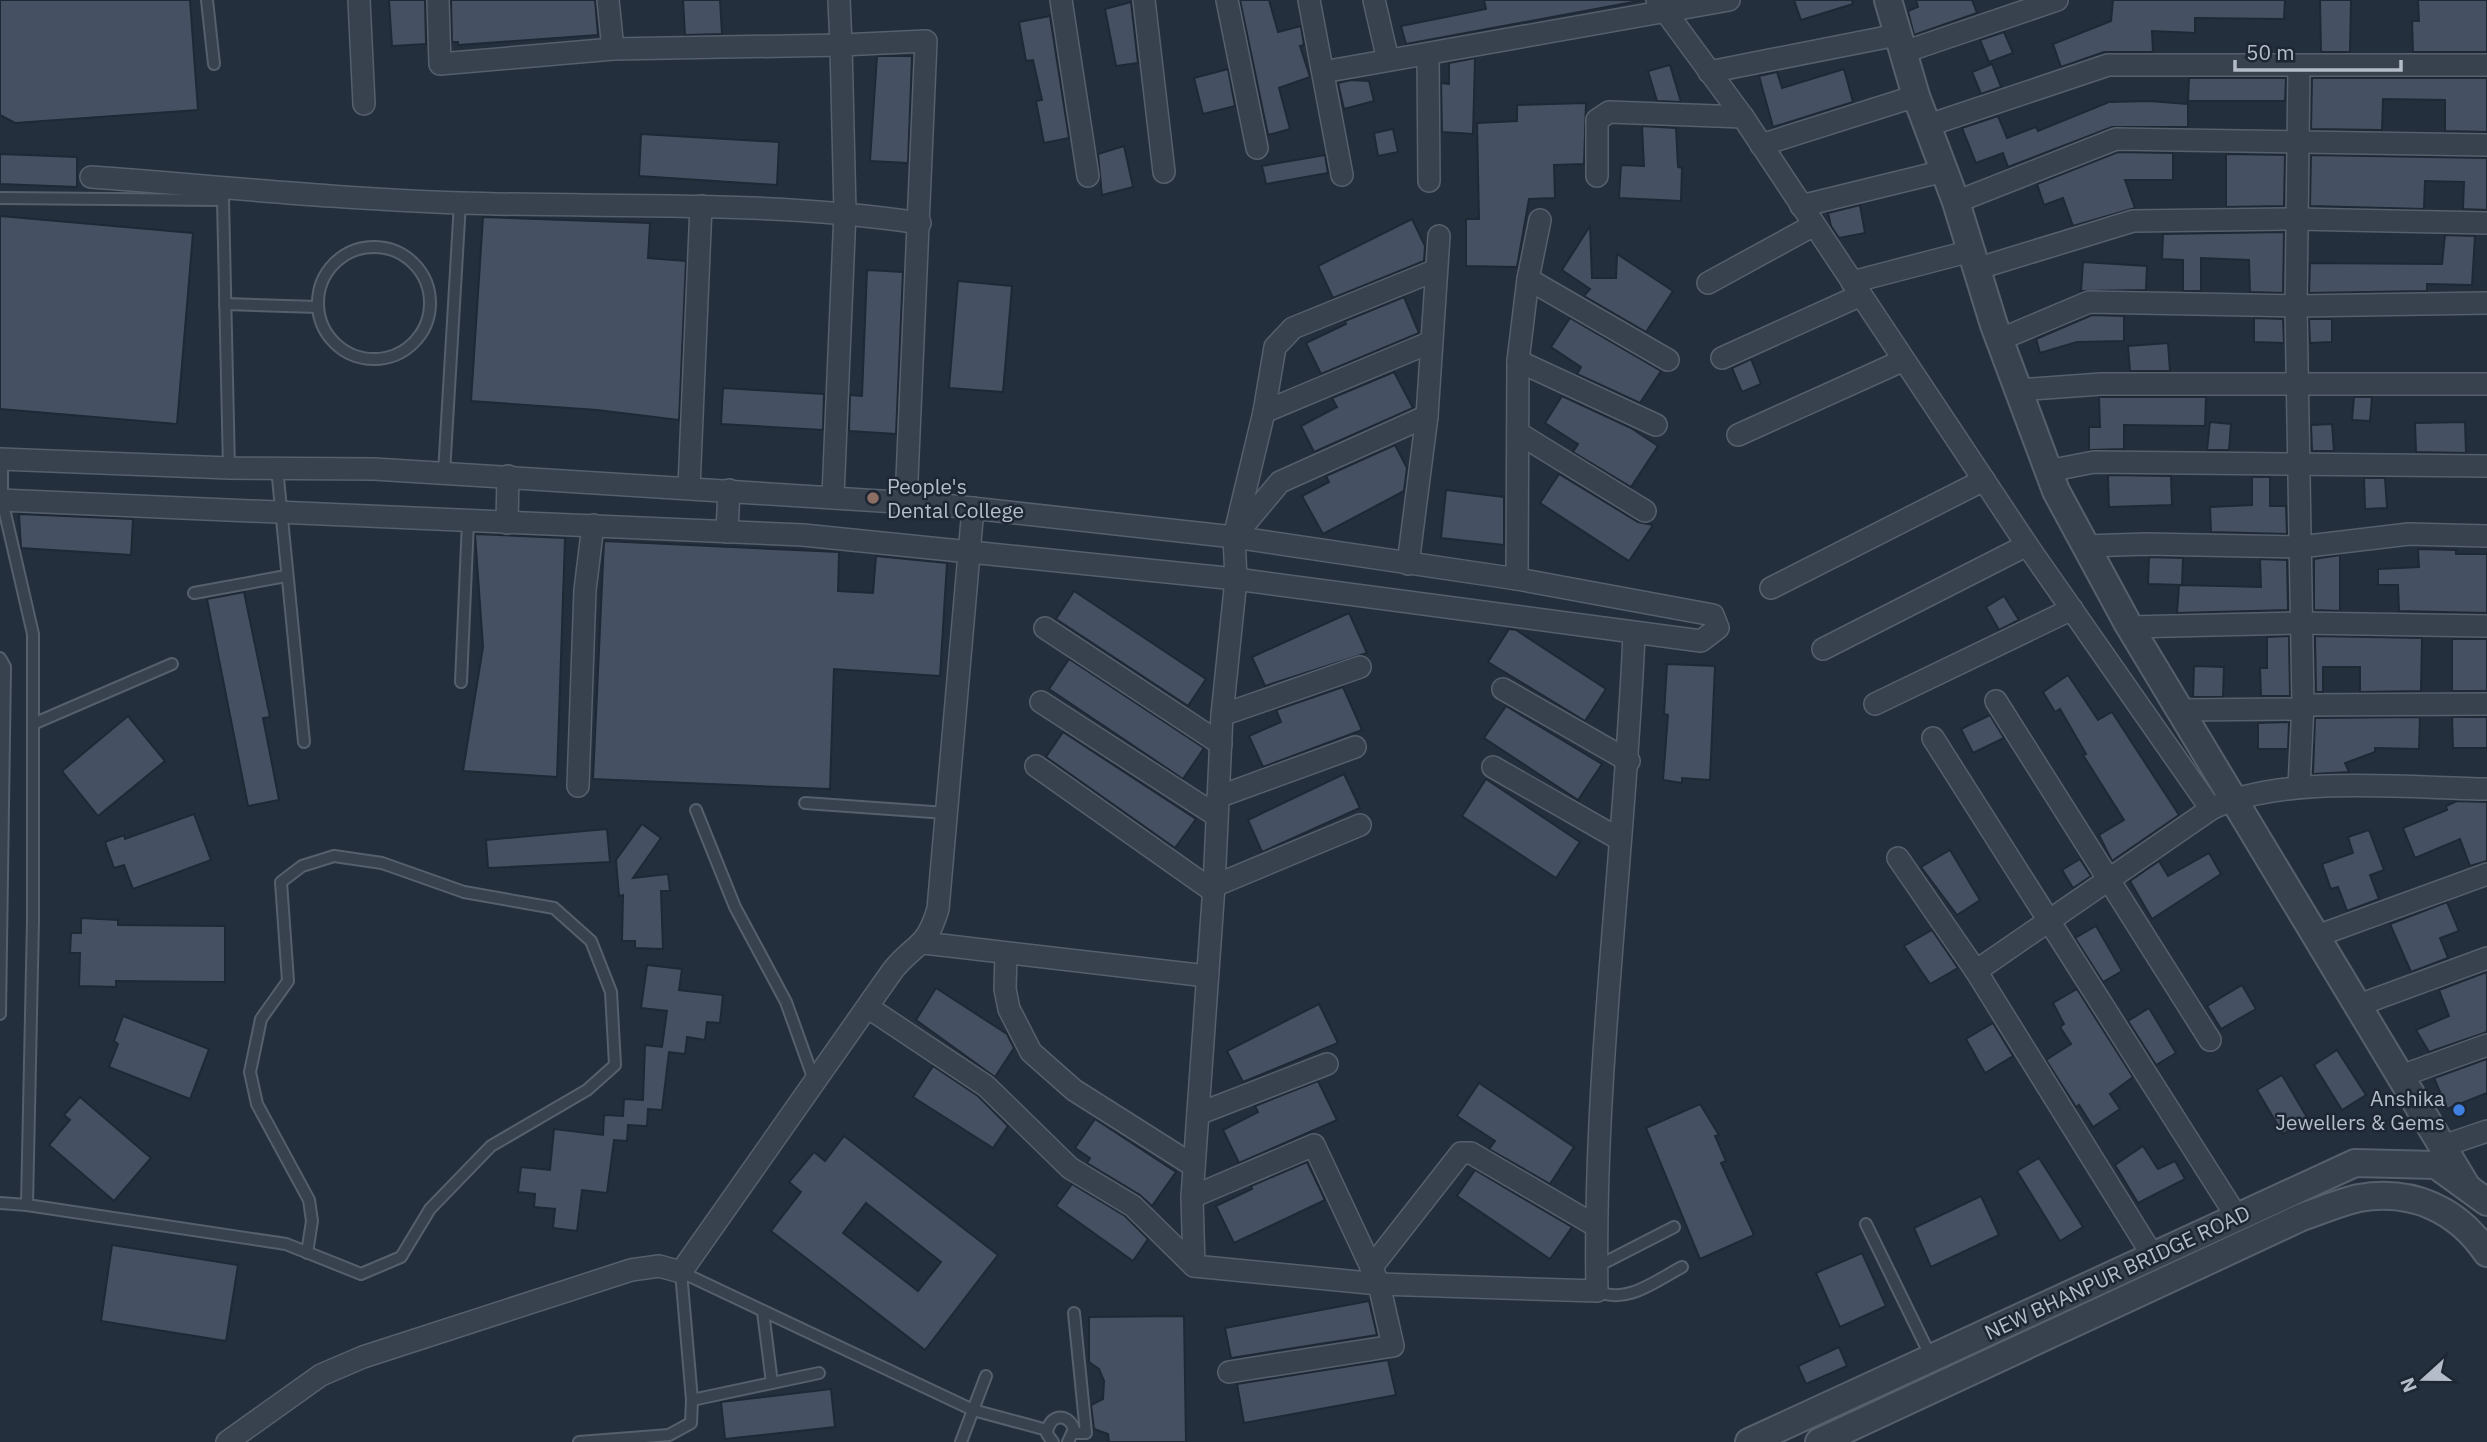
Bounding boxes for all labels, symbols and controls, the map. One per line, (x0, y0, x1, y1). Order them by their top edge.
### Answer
scale bar (2235, 28, 2401, 72)
text: 50 m (2246, 38, 2295, 66)
place label: People's Dental College (887, 472, 1024, 524)
marker: People's Dental College (865, 490, 881, 506)
place label: Anshika Jewellers & Gems (2275, 1084, 2445, 1136)
marker: Anshika Jewellers & Gems (2451, 1102, 2467, 1118)
street label: NEW BHANPUR BRIDGE ROAD (1980, 1198, 2254, 1346)
north arrow (2389, 1344, 2459, 1414)
text: N (2394, 1374, 2422, 1396)

